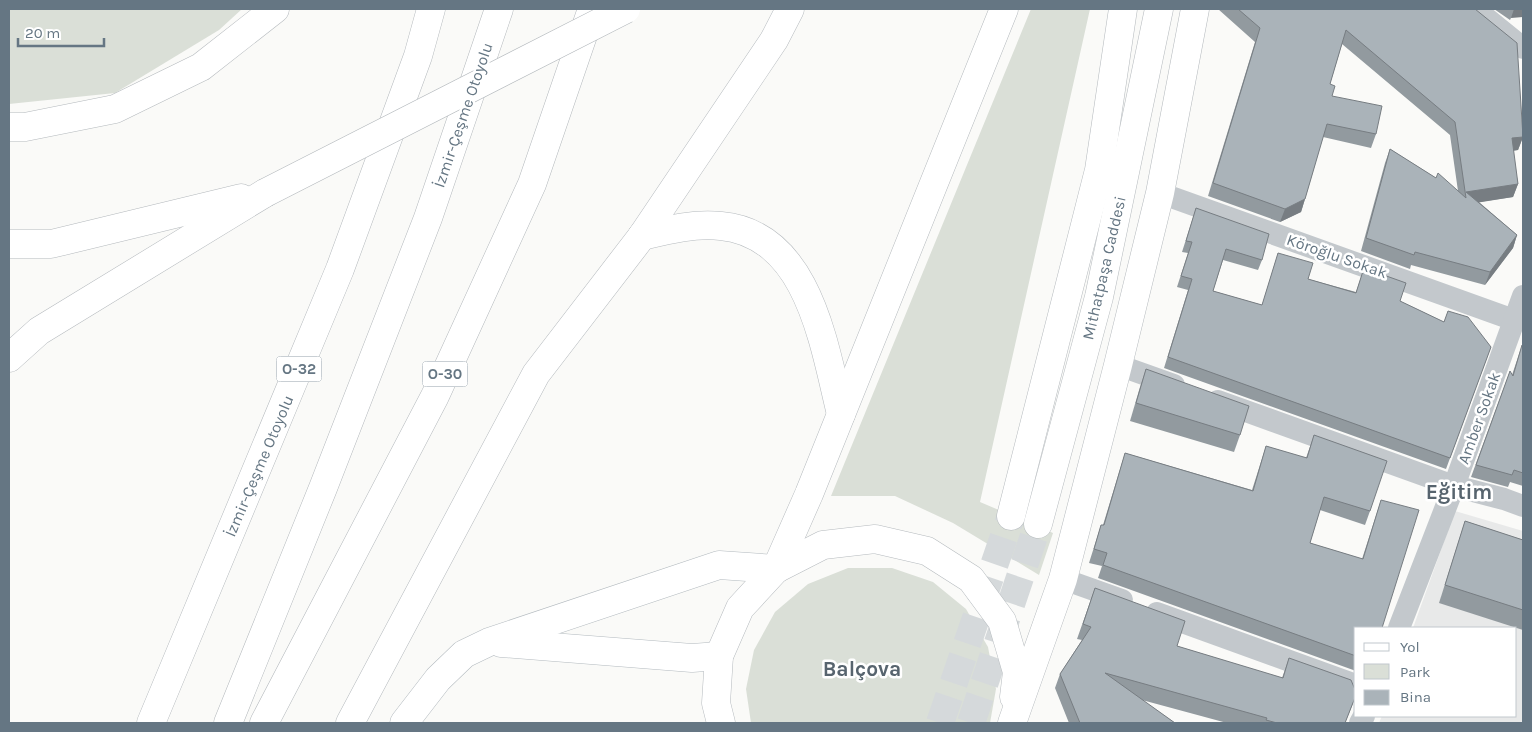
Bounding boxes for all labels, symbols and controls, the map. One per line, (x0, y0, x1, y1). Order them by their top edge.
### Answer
scale bar (18, 15, 104, 47)
text: 20 m (25, 24, 60, 42)
street label: İzmir-Çeşme Otoyolu (429, 40, 497, 190)
street label: Mithatpaşa Caddesi (1078, 194, 1130, 342)
street label: Köroğlu Sokak (1284, 230, 1390, 282)
road number: O-32 (276, 356, 322, 382)
road number: O-30 (422, 362, 468, 386)
street label: Amber Sokak (1454, 369, 1504, 467)
street label: İzmir-Çeşme Otoyolu (221, 392, 297, 540)
district label: Eğitim (1426, 480, 1492, 504)
legend (1354, 627, 1517, 717)
text: Yol (1400, 638, 1420, 656)
district label: Balçova (823, 657, 901, 681)
text: Park (1400, 663, 1430, 681)
text: Bina (1400, 688, 1431, 706)

